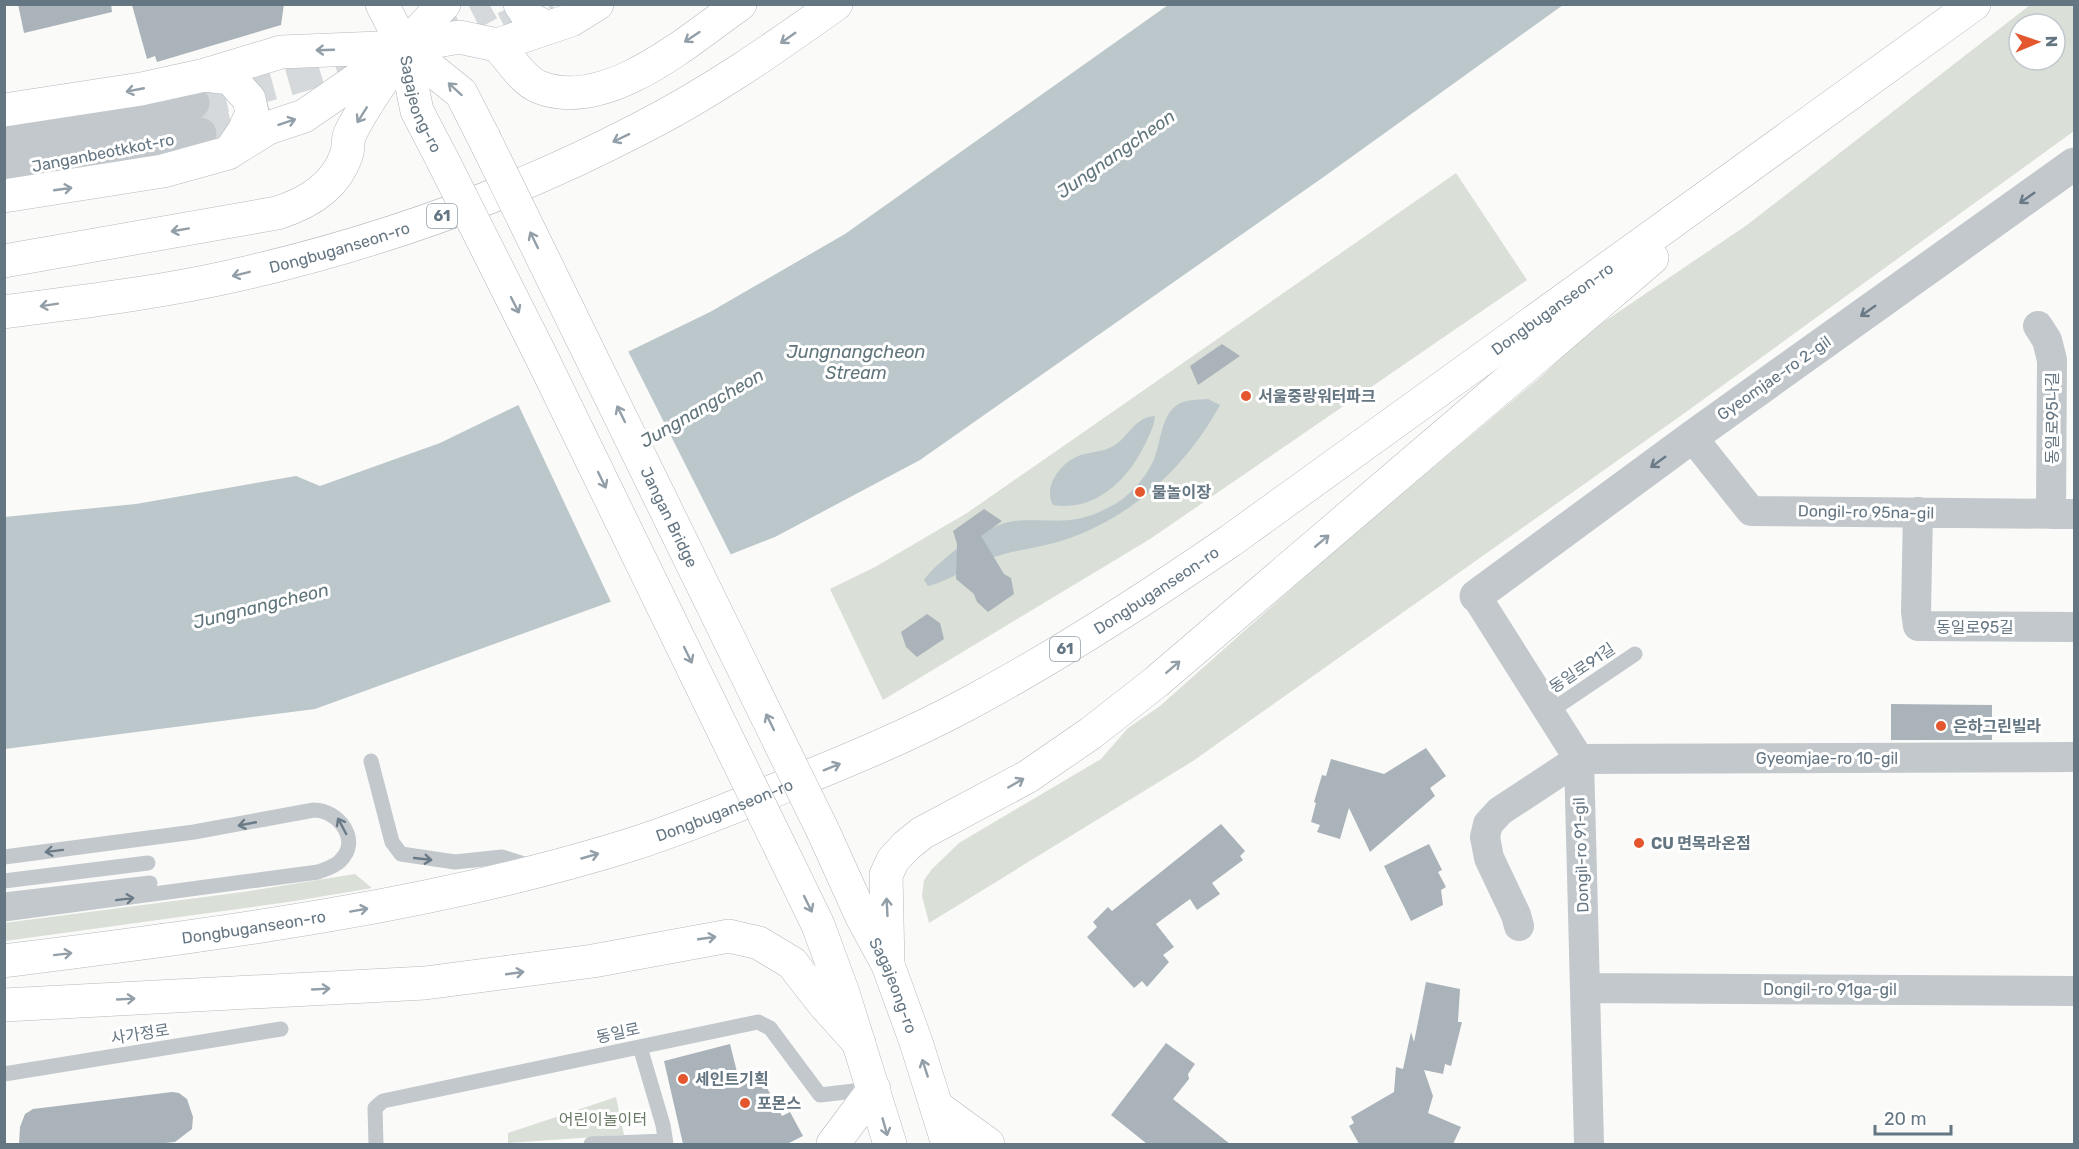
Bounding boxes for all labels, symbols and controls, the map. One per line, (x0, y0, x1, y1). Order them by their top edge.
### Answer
north arrow (2007, 12, 2067, 72)
one-way arrow (684, 31, 700, 43)
one-way arrow (781, 32, 797, 44)
text: N (2042, 35, 2061, 48)
one-way arrow (315, 45, 335, 56)
street label: Sagajeong-ro (396, 54, 446, 156)
one-way arrow (447, 82, 462, 96)
one-way arrow (126, 85, 145, 96)
water label: Jungnangcheon (1053, 105, 1179, 203)
one-way arrow (356, 106, 368, 123)
one-way arrow (277, 115, 296, 126)
street label: Janganbeotkkot-ro (30, 130, 176, 176)
one-way arrow (613, 133, 631, 144)
one-way arrow (52, 183, 72, 194)
one-way arrow (2019, 192, 2035, 204)
road number: 61 (427, 204, 457, 228)
street label: Dongbuganseon-ro (267, 218, 412, 277)
one-way arrow (171, 225, 190, 236)
one-way arrow (528, 231, 539, 249)
street label: Dongbuganseon-ro (1488, 258, 1617, 359)
one-way arrow (232, 268, 251, 280)
one-way arrow (510, 296, 521, 314)
one-way arrow (39, 300, 59, 311)
one-way arrow (1861, 305, 1877, 317)
street label: Gyeomjae-ro 2-gil (1713, 332, 1835, 424)
water label: Jungnangcheon Stream (787, 341, 926, 384)
water label: Jungnangcheon (636, 364, 768, 452)
street label: 동일로95나길 (2043, 372, 2062, 464)
place label: 서울중랑워터파크 (1258, 387, 1376, 406)
marker: 서울중랑워터파크 (1239, 389, 1253, 403)
one-way arrow (614, 406, 626, 424)
one-way arrow (1651, 455, 1667, 468)
street label: Jangan Bridge (637, 464, 702, 570)
one-way arrow (596, 471, 608, 489)
place label: 물놀이장 (1152, 483, 1211, 502)
marker: 물놀이장 (1133, 485, 1147, 499)
street label: Dongil-ro 95na-gil (1798, 501, 1934, 523)
one-way arrow (1314, 535, 1330, 548)
street label: Dongbuganseon-ro (1090, 542, 1222, 638)
water label: Jungnangcheon (191, 579, 331, 633)
street label: 동일로95길 (1936, 618, 2014, 637)
road number: 61 (1050, 637, 1080, 661)
street label: 동일로91길 (1546, 639, 1618, 697)
one-way arrow (682, 646, 694, 664)
one-way arrow (1165, 660, 1180, 674)
one-way arrow (764, 713, 776, 731)
place label: 은하그린빌라 (1953, 717, 2042, 736)
marker: 은하그린빌라 (1934, 719, 1948, 733)
street label: Gyeomjae-ro 10-gil (1756, 749, 1898, 768)
one-way arrow (822, 761, 841, 772)
street label: Dongbuganseon-ro (653, 775, 795, 845)
one-way arrow (1008, 776, 1025, 788)
street label: Dongil-ro 91-gil (1569, 797, 1593, 913)
one-way arrow (335, 817, 347, 835)
one-way arrow (238, 819, 257, 830)
place label: CU 면목라온점 (1651, 834, 1751, 853)
marker: CU 면목라온점 (1632, 836, 1646, 850)
one-way arrow (44, 845, 64, 856)
one-way arrow (580, 850, 599, 861)
one-way arrow (412, 854, 432, 865)
one-way arrow (115, 893, 134, 904)
one-way arrow (802, 894, 814, 912)
one-way arrow (882, 897, 893, 917)
one-way arrow (349, 904, 369, 915)
street label: Dongbuganseon-ro (180, 906, 327, 947)
one-way arrow (696, 933, 716, 944)
street label: Sagajeong-ro (865, 934, 921, 1036)
one-way arrow (52, 948, 72, 959)
one-way arrow (504, 967, 524, 978)
street label: Dongil-ro 91ga-gil (1763, 980, 1897, 999)
one-way arrow (310, 983, 330, 994)
one-way arrow (115, 994, 135, 1005)
street label: 동일로 (594, 1019, 642, 1047)
street label: 사가정로 (109, 1020, 171, 1048)
one-way arrow (918, 1059, 929, 1078)
place label: 세인트기획 (695, 1070, 769, 1089)
marker: 세인트기획 (676, 1072, 690, 1086)
place label: 포몬스 (757, 1094, 801, 1113)
marker: 포몬스 (738, 1096, 752, 1110)
scale bar (1875, 1098, 1952, 1136)
text: 20 m (1884, 1108, 1926, 1130)
park label: 어린이놀이터 (559, 1110, 647, 1129)
one-way arrow (880, 1117, 891, 1136)

